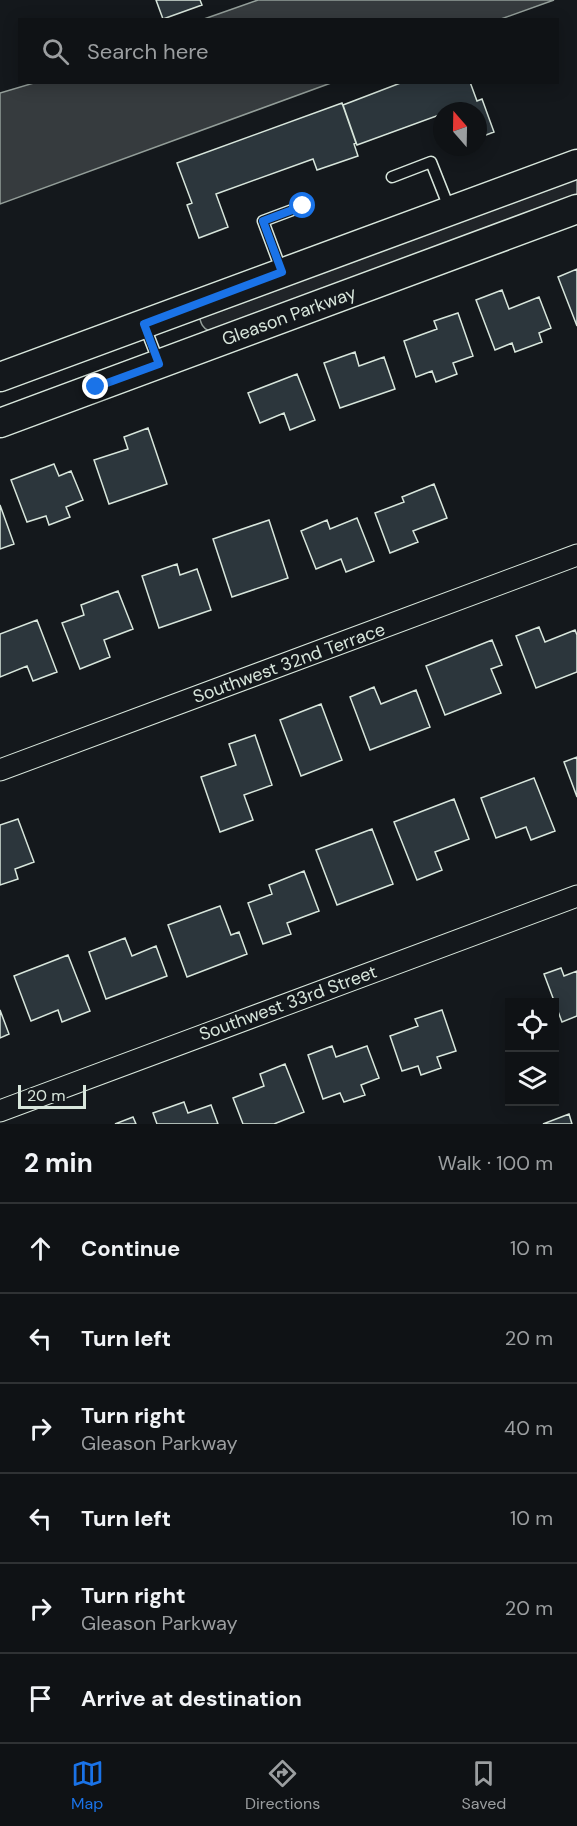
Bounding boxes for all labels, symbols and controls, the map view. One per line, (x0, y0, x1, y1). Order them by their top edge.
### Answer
search box (18, 18, 559, 84)
icon: search (39, 35, 72, 68)
text: Search here (87, 37, 208, 66)
north arrow (433, 102, 487, 156)
route start (289, 192, 315, 218)
street label: Gleason Parkway (219, 281, 359, 351)
route end (82, 373, 108, 399)
street label: Southwest 32nd Terrace (190, 617, 388, 709)
street label: Southwest 33rd Street (196, 960, 380, 1046)
map controls (505, 998, 559, 1106)
button: locate (505, 998, 559, 1052)
button: layers (505, 1052, 559, 1106)
scale bar (18, 1082, 86, 1110)
text: 20 m (27, 1085, 66, 1106)
text: 2 min (24, 1146, 93, 1180)
text: Walk · 100 m (438, 1150, 553, 1176)
icon: ahead (24, 1232, 57, 1265)
text: Continue (81, 1234, 180, 1263)
text: 10 m (510, 1235, 553, 1261)
icon: left (24, 1322, 57, 1355)
text: Turn left (81, 1324, 171, 1353)
text: 20 m (505, 1325, 553, 1351)
text: Turn right (81, 1401, 186, 1430)
icon: right (24, 1412, 57, 1445)
text: 40 m (504, 1415, 553, 1441)
text: Gleason Parkway (81, 1430, 238, 1456)
icon: left (24, 1502, 57, 1535)
text: Turn left (81, 1504, 171, 1533)
text: 10 m (510, 1505, 553, 1531)
text: Turn right (81, 1581, 186, 1610)
icon: right (24, 1592, 57, 1625)
text: 20 m (505, 1595, 553, 1621)
text: Gleason Parkway (81, 1610, 238, 1636)
icon: arrive (24, 1682, 57, 1715)
text: Arrive at destination (81, 1684, 302, 1713)
tab: Map (71, 1757, 104, 1814)
tab: Directions (245, 1757, 320, 1814)
tab: Saved (462, 1757, 506, 1814)

